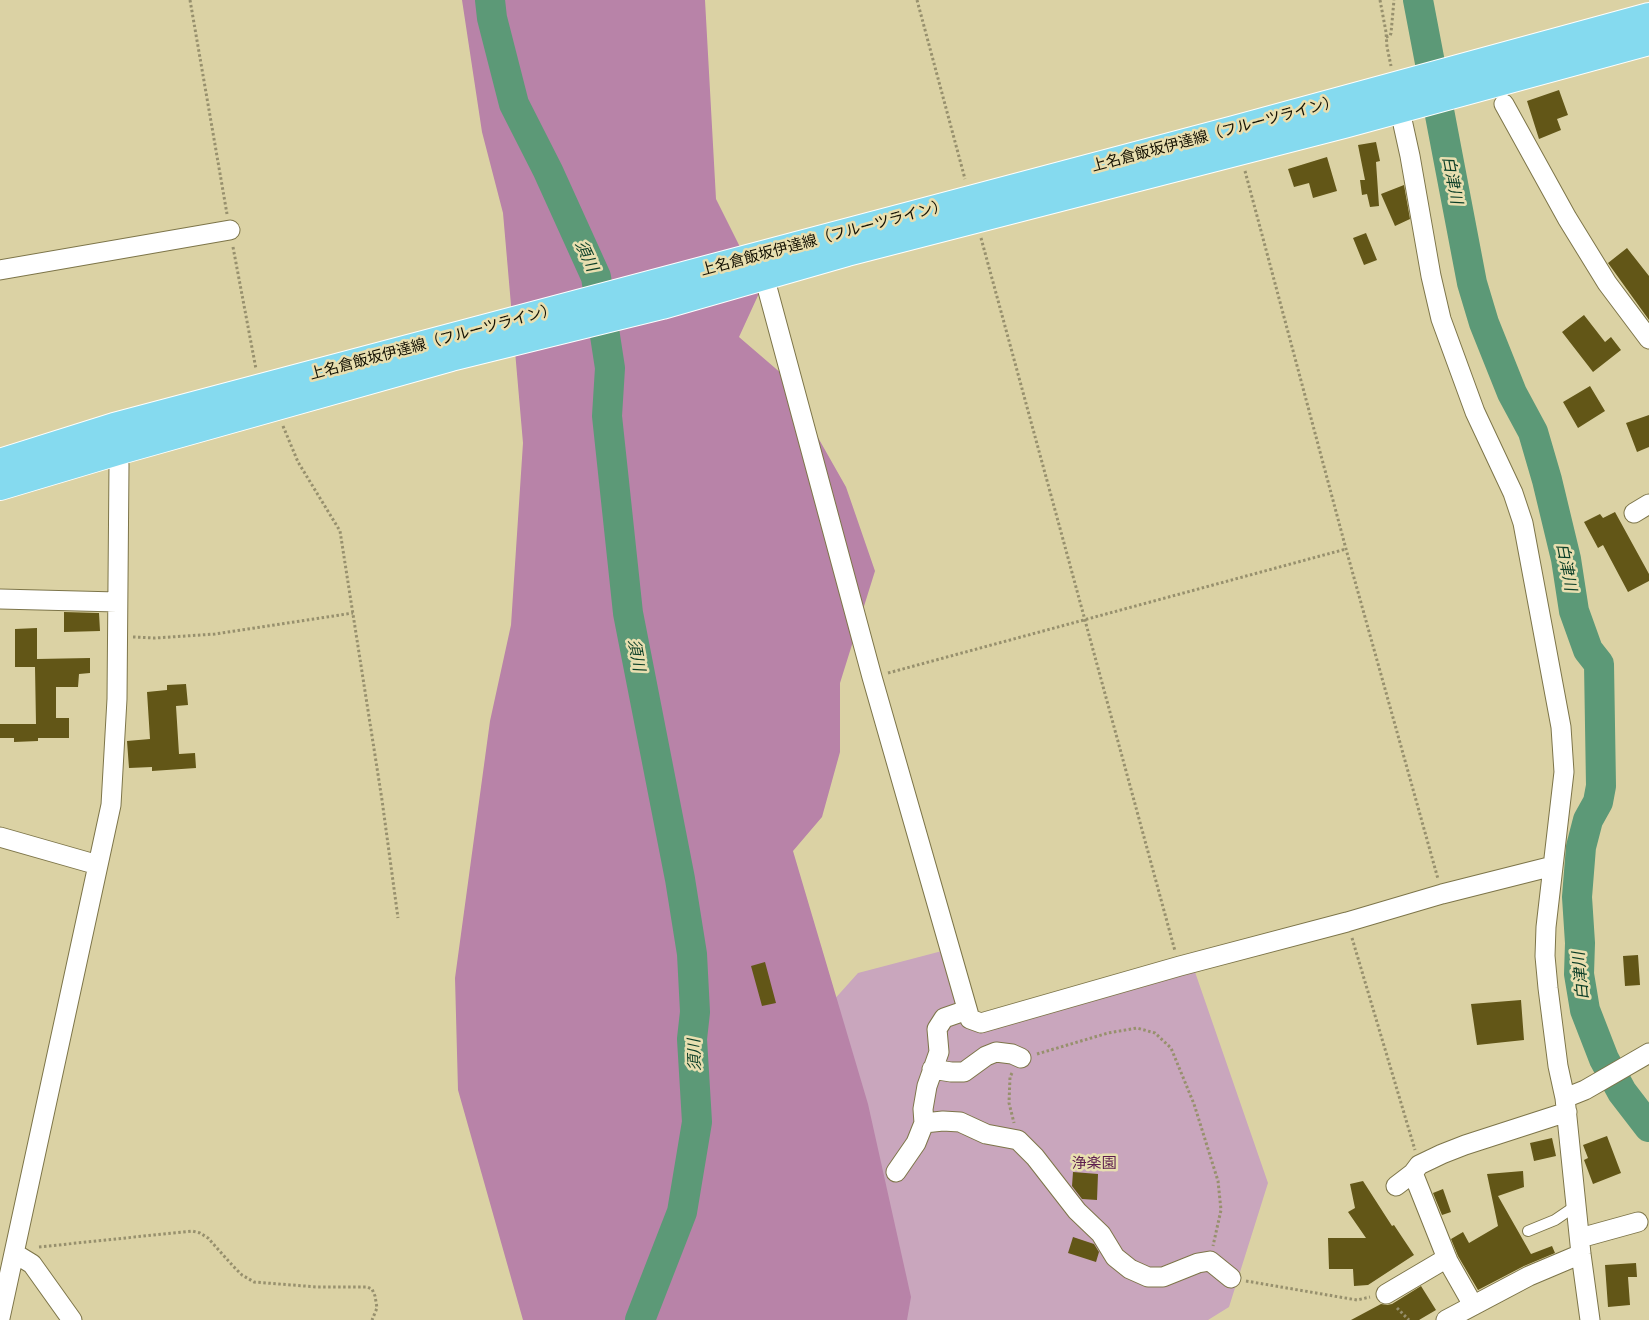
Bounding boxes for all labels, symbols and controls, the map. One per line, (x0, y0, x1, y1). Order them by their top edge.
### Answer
street label: 上名倉飯坂伊達線（フルーツライン） (1090, 92, 1340, 176)
water label: 白津川 (1438, 155, 1466, 205)
street label: 上名倉飯坂伊達線（フルーツライン） (699, 196, 949, 280)
water label: 須川 (571, 237, 601, 275)
street label: 上名倉飯坂伊達線（フルーツライン） (308, 300, 558, 384)
water label: 白津川 (1552, 542, 1580, 592)
water label: 須川 (624, 637, 648, 673)
water label: 白津川 (1569, 951, 1593, 1001)
water label: 須川 (685, 1039, 705, 1071)
park label: 浄楽園 (1072, 1154, 1116, 1172)

